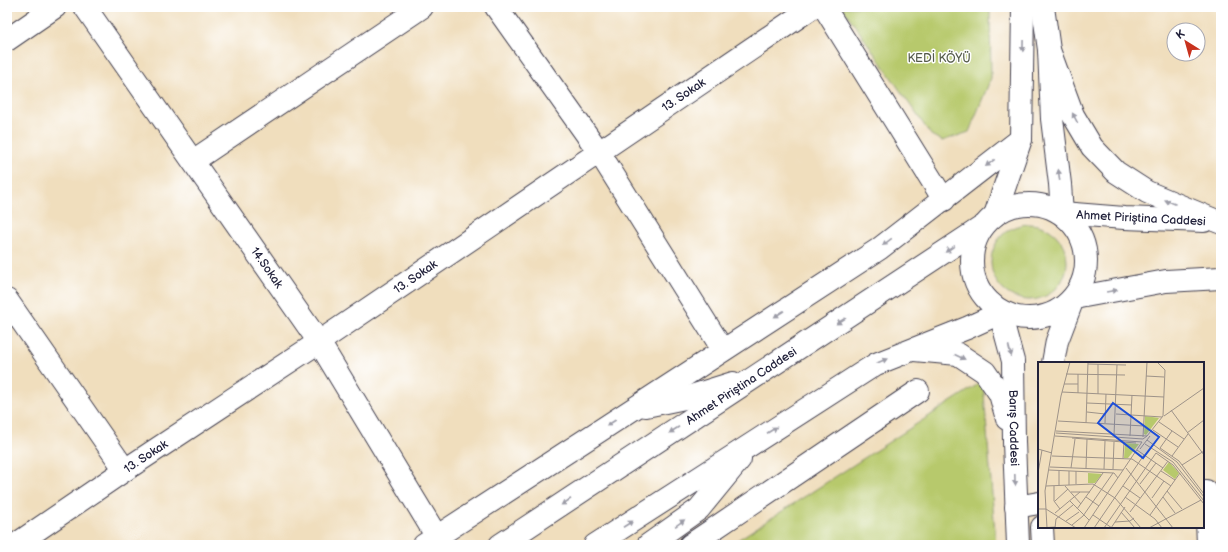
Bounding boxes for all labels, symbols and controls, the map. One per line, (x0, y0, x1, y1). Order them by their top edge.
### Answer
north arrow (1166, 22, 1206, 62)
text: K (1173, 27, 1188, 42)
one-way arrow (1020, 40, 1026, 53)
park label: KEDİ KÖYÜ (907, 50, 971, 66)
street label: 13. Sokak (659, 75, 709, 115)
one-way arrow (1072, 112, 1078, 124)
one-way arrow (985, 158, 995, 167)
one-way arrow (1056, 169, 1062, 181)
one-way arrow (1164, 198, 1176, 204)
street label: Ahmet Piriştina Caddesi (1076, 208, 1206, 229)
one-way arrow (882, 238, 893, 247)
street label: 14.Sokak (247, 245, 286, 292)
one-way arrow (945, 245, 955, 253)
street label: 13. Sokak (391, 257, 441, 297)
one-way arrow (1106, 288, 1118, 294)
one-way arrow (774, 310, 784, 318)
one-way arrow (836, 317, 847, 325)
street label: Ahmet Piriştina Caddesi (683, 344, 800, 428)
one-way arrow (1007, 345, 1013, 357)
one-way arrow (955, 354, 966, 360)
one-way arrow (876, 358, 888, 364)
inset map (1038, 362, 1204, 528)
street label: Barış Caddesi (1005, 390, 1022, 467)
one-way arrow (606, 419, 616, 427)
one-way arrow (668, 427, 680, 434)
one-way arrow (766, 427, 778, 434)
street label: 13. Sokak (121, 437, 171, 477)
one-way arrow (1012, 474, 1018, 487)
one-way arrow (560, 498, 571, 506)
one-way arrow (675, 519, 685, 527)
one-way arrow (623, 520, 633, 528)

